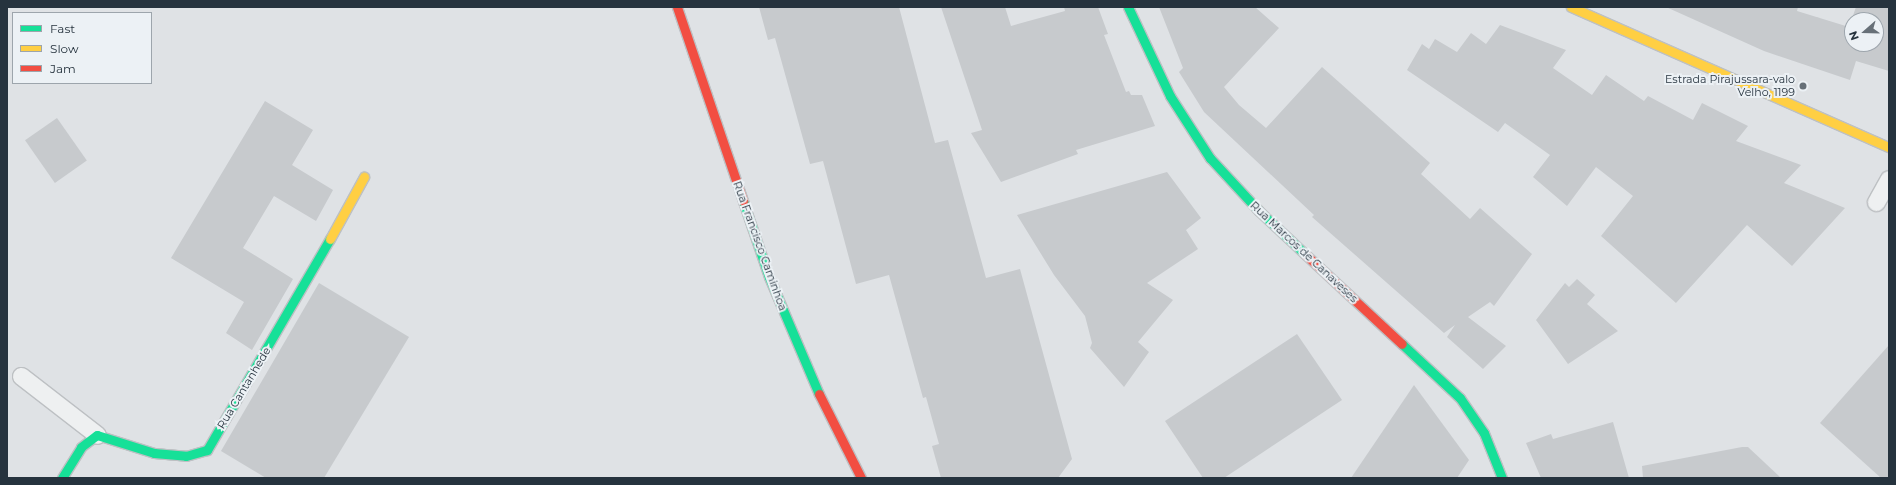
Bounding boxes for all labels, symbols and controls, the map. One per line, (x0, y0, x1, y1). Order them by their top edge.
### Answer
legend (12, 12, 152, 84)
north arrow (1844, 12, 1884, 52)
text: Fast (50, 21, 75, 36)
text: N (1846, 29, 1862, 42)
text: Slow (50, 41, 79, 56)
text: Jam (50, 61, 76, 76)
place label: Estrada Pirajussara-valo Velho, 1199 (1665, 73, 1795, 99)
marker: Estrada Pirajussara-valo Velho, 1199 (1798, 81, 1808, 91)
street label: Rua Francisco Caminhoa (730, 179, 790, 313)
street label: Rua Marcos de Canaveses (1248, 199, 1360, 305)
street label: Rua Cantanhede (214, 345, 274, 431)

